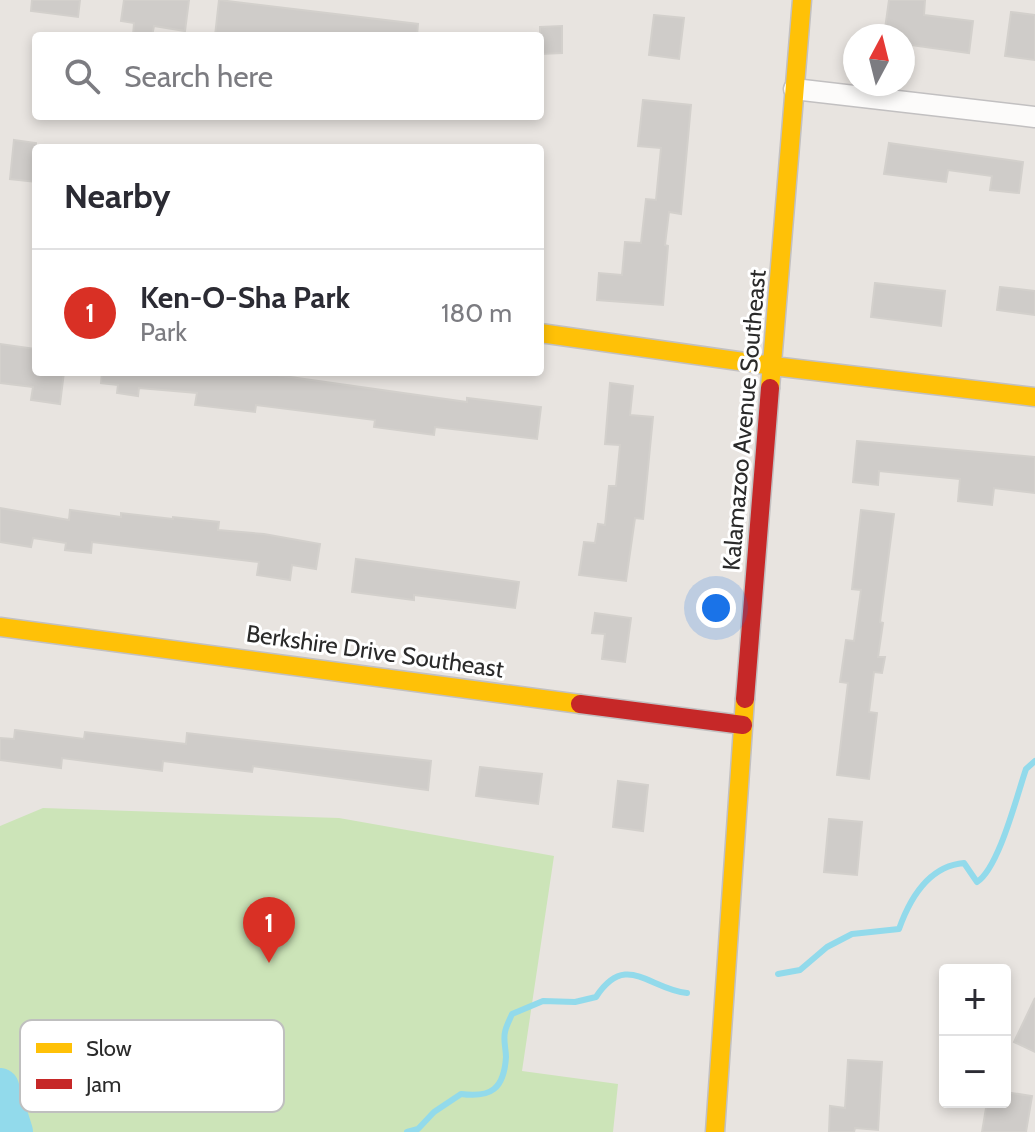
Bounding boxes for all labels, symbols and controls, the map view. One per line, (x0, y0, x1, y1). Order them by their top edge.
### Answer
north arrow (843, 24, 915, 96)
search box (32, 32, 544, 120)
icon: search (60, 54, 104, 98)
text: Search here (124, 58, 273, 95)
text: Nearby (64, 175, 171, 217)
street label: Kalamazoo Avenue Southeast (716, 268, 772, 572)
text: Ken-O-Sha Park (140, 279, 350, 316)
text: 1 (85, 297, 95, 329)
text: 180 m (441, 297, 512, 329)
text: Park (140, 316, 187, 348)
your location (696, 588, 736, 628)
street label: Berkshire Drive Southeast (244, 619, 506, 683)
pin: 1 (243, 897, 295, 963)
map controls (939, 964, 1011, 1108)
button: + (939, 964, 1011, 1036)
legend (20, 1020, 284, 1112)
text: Slow (86, 1035, 132, 1062)
button: − (939, 1036, 1011, 1108)
text: Jam (85, 1071, 121, 1098)

